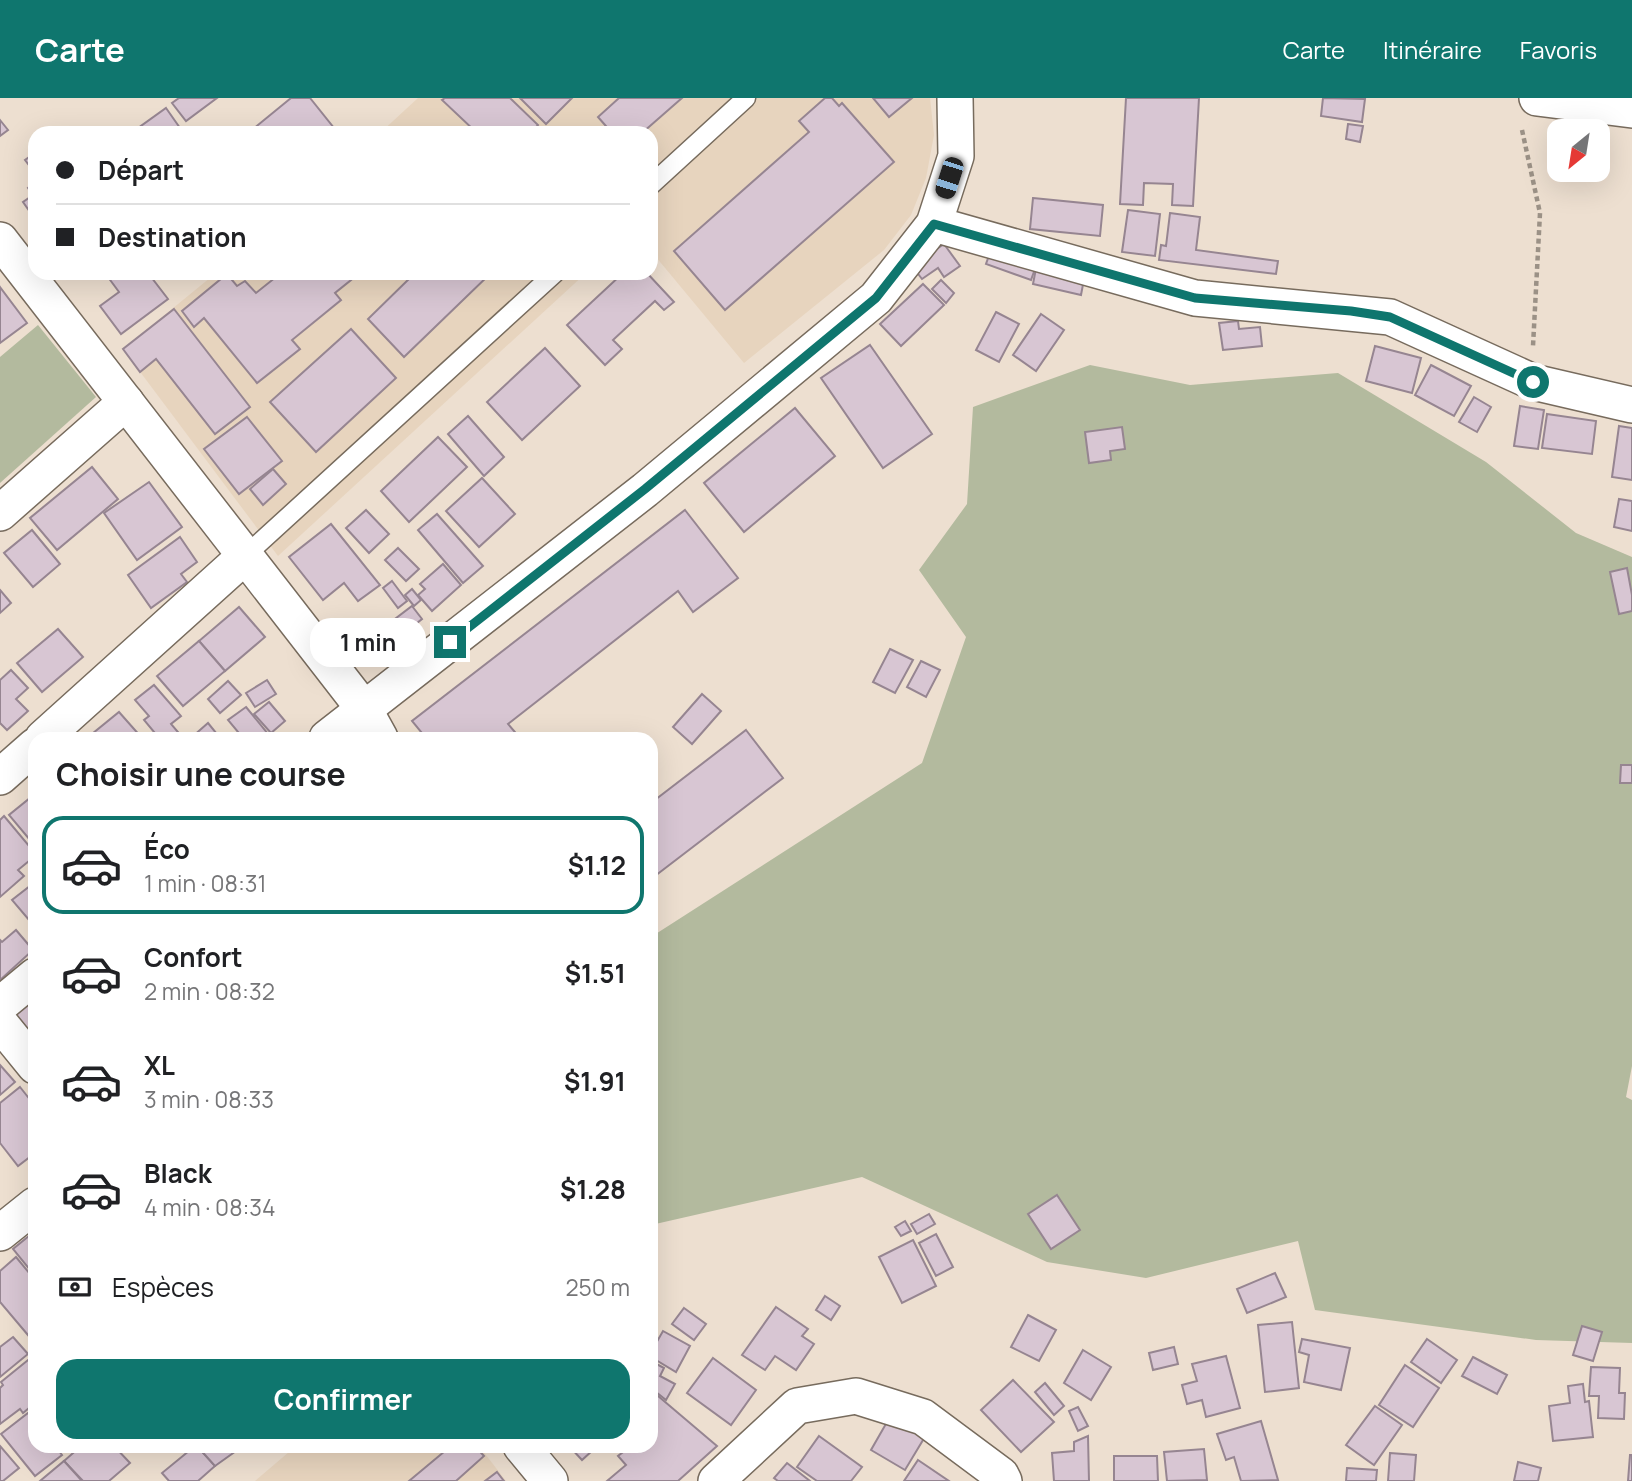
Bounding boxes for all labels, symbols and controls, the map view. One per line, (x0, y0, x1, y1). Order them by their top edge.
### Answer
text: Carte (35, 27, 125, 72)
text: Carte (1283, 33, 1345, 66)
text: Itinéraire (1383, 33, 1482, 66)
text: Favoris (1520, 33, 1597, 66)
north arrow (1547, 119, 1610, 182)
map controls (1547, 119, 1610, 182)
text: Départ (98, 152, 184, 188)
car (933, 155, 966, 201)
text: Destination (98, 219, 247, 255)
route start (1517, 366, 1549, 398)
callout: 1 min (310, 618, 426, 666)
text: 1 min (340, 626, 396, 658)
route end (434, 626, 466, 658)
text: Choisir une course (56, 752, 346, 796)
text: Éco (144, 831, 190, 867)
icon: car (60, 834, 123, 897)
text: $1.12 (568, 847, 626, 883)
text: 1 min · 08:31 (144, 867, 266, 899)
text: Confort (144, 939, 243, 975)
icon: car (60, 942, 123, 1005)
text: $1.51 (565, 955, 626, 991)
text: 2 min · 08:32 (144, 975, 275, 1007)
text: XL (144, 1047, 175, 1083)
icon: car (60, 1050, 123, 1113)
text: $1.91 (564, 1063, 626, 1099)
text: 3 min · 08:33 (144, 1083, 274, 1115)
text: Black (144, 1155, 212, 1191)
icon: car (60, 1158, 123, 1221)
text: $1.28 (560, 1171, 626, 1207)
text: 4 min · 08:34 (144, 1191, 276, 1223)
icon: cash (56, 1268, 94, 1306)
text: Espèces (112, 1269, 214, 1305)
text: 250 m (565, 1271, 630, 1303)
button: Confirmer (56, 1359, 630, 1439)

